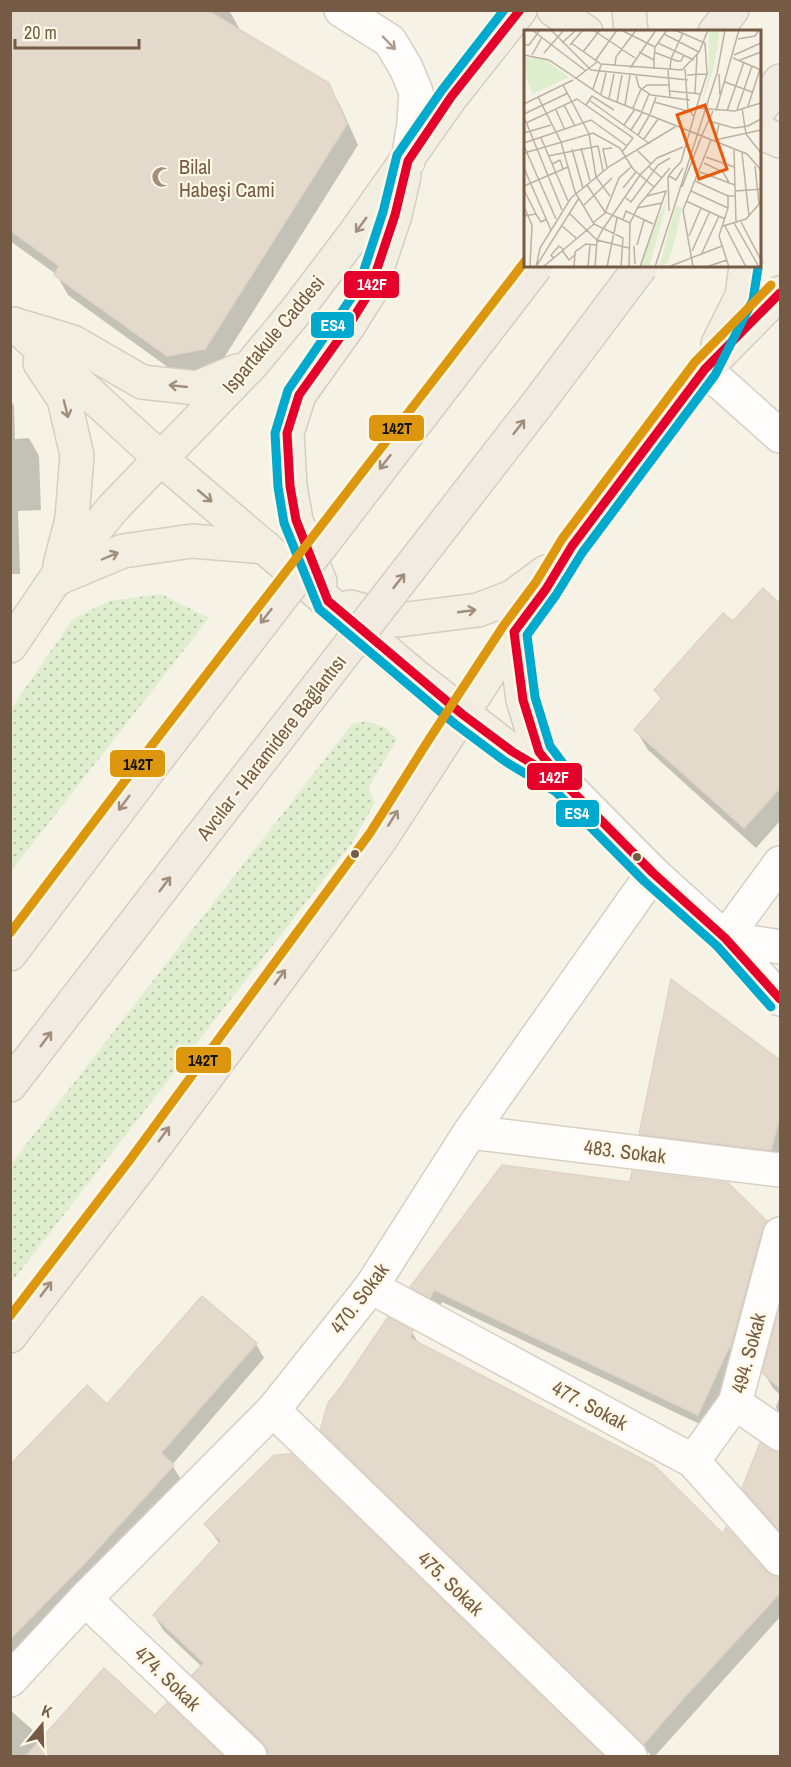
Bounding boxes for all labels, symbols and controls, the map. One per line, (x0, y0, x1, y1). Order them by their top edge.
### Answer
scale bar (15, 12, 140, 50)
text: 20 m (24, 20, 57, 45)
inset map (524, 30, 761, 267)
one-way arrow (381, 35, 396, 50)
place label: Bilal Habeşi Cami (179, 153, 275, 203)
mosque icon: Bilal Habeşi Cami (150, 165, 174, 189)
one-way arrow (355, 216, 367, 232)
street label: Ispartakule Caddesi (216, 269, 330, 399)
line badge: 142F (343, 270, 400, 299)
text: 142F (357, 273, 387, 295)
line badge: ES4 (310, 311, 355, 339)
text: ES4 (321, 314, 346, 336)
one-way arrow (168, 380, 188, 391)
one-way arrow (61, 400, 73, 419)
line badge: 142T (368, 414, 425, 442)
text: 142T (382, 417, 412, 439)
one-way arrow (513, 419, 526, 435)
one-way arrow (378, 453, 391, 469)
one-way arrow (197, 490, 213, 503)
one-way arrow (101, 550, 119, 561)
one-way arrow (393, 573, 406, 589)
one-way arrow (457, 606, 476, 617)
one-way arrow (260, 608, 272, 624)
street label: Avcılar - Haramidere Bağlantısı (189, 649, 352, 846)
line badge: 142T (109, 749, 166, 778)
text: 142T (123, 753, 153, 775)
line badge: 142F (526, 762, 583, 791)
text: 142F (539, 766, 569, 788)
one-way arrow (118, 794, 130, 810)
line badge: ES4 (555, 799, 600, 828)
text: ES4 (565, 802, 590, 824)
one-way arrow (387, 810, 400, 827)
unlabelled marker (349, 848, 361, 860)
unlabelled marker (631, 851, 643, 863)
one-way arrow (158, 877, 171, 893)
one-way arrow (273, 969, 286, 985)
one-way arrow (39, 1031, 52, 1047)
line badge: 142T (175, 1046, 232, 1074)
text: 142T (188, 1049, 218, 1071)
one-way arrow (158, 1126, 170, 1142)
street label: 483. Sokak (583, 1133, 668, 1169)
street label: 470. Sokak (324, 1256, 395, 1339)
one-way arrow (39, 1281, 52, 1297)
street label: 494. Sokak (724, 1309, 772, 1396)
street label: 477. Sokak (547, 1374, 633, 1437)
street label: 475. Sokak (412, 1545, 490, 1622)
street label: 474. Sokak (129, 1640, 207, 1717)
north arrow (12, 1695, 72, 1755)
text: K (39, 1699, 55, 1723)

